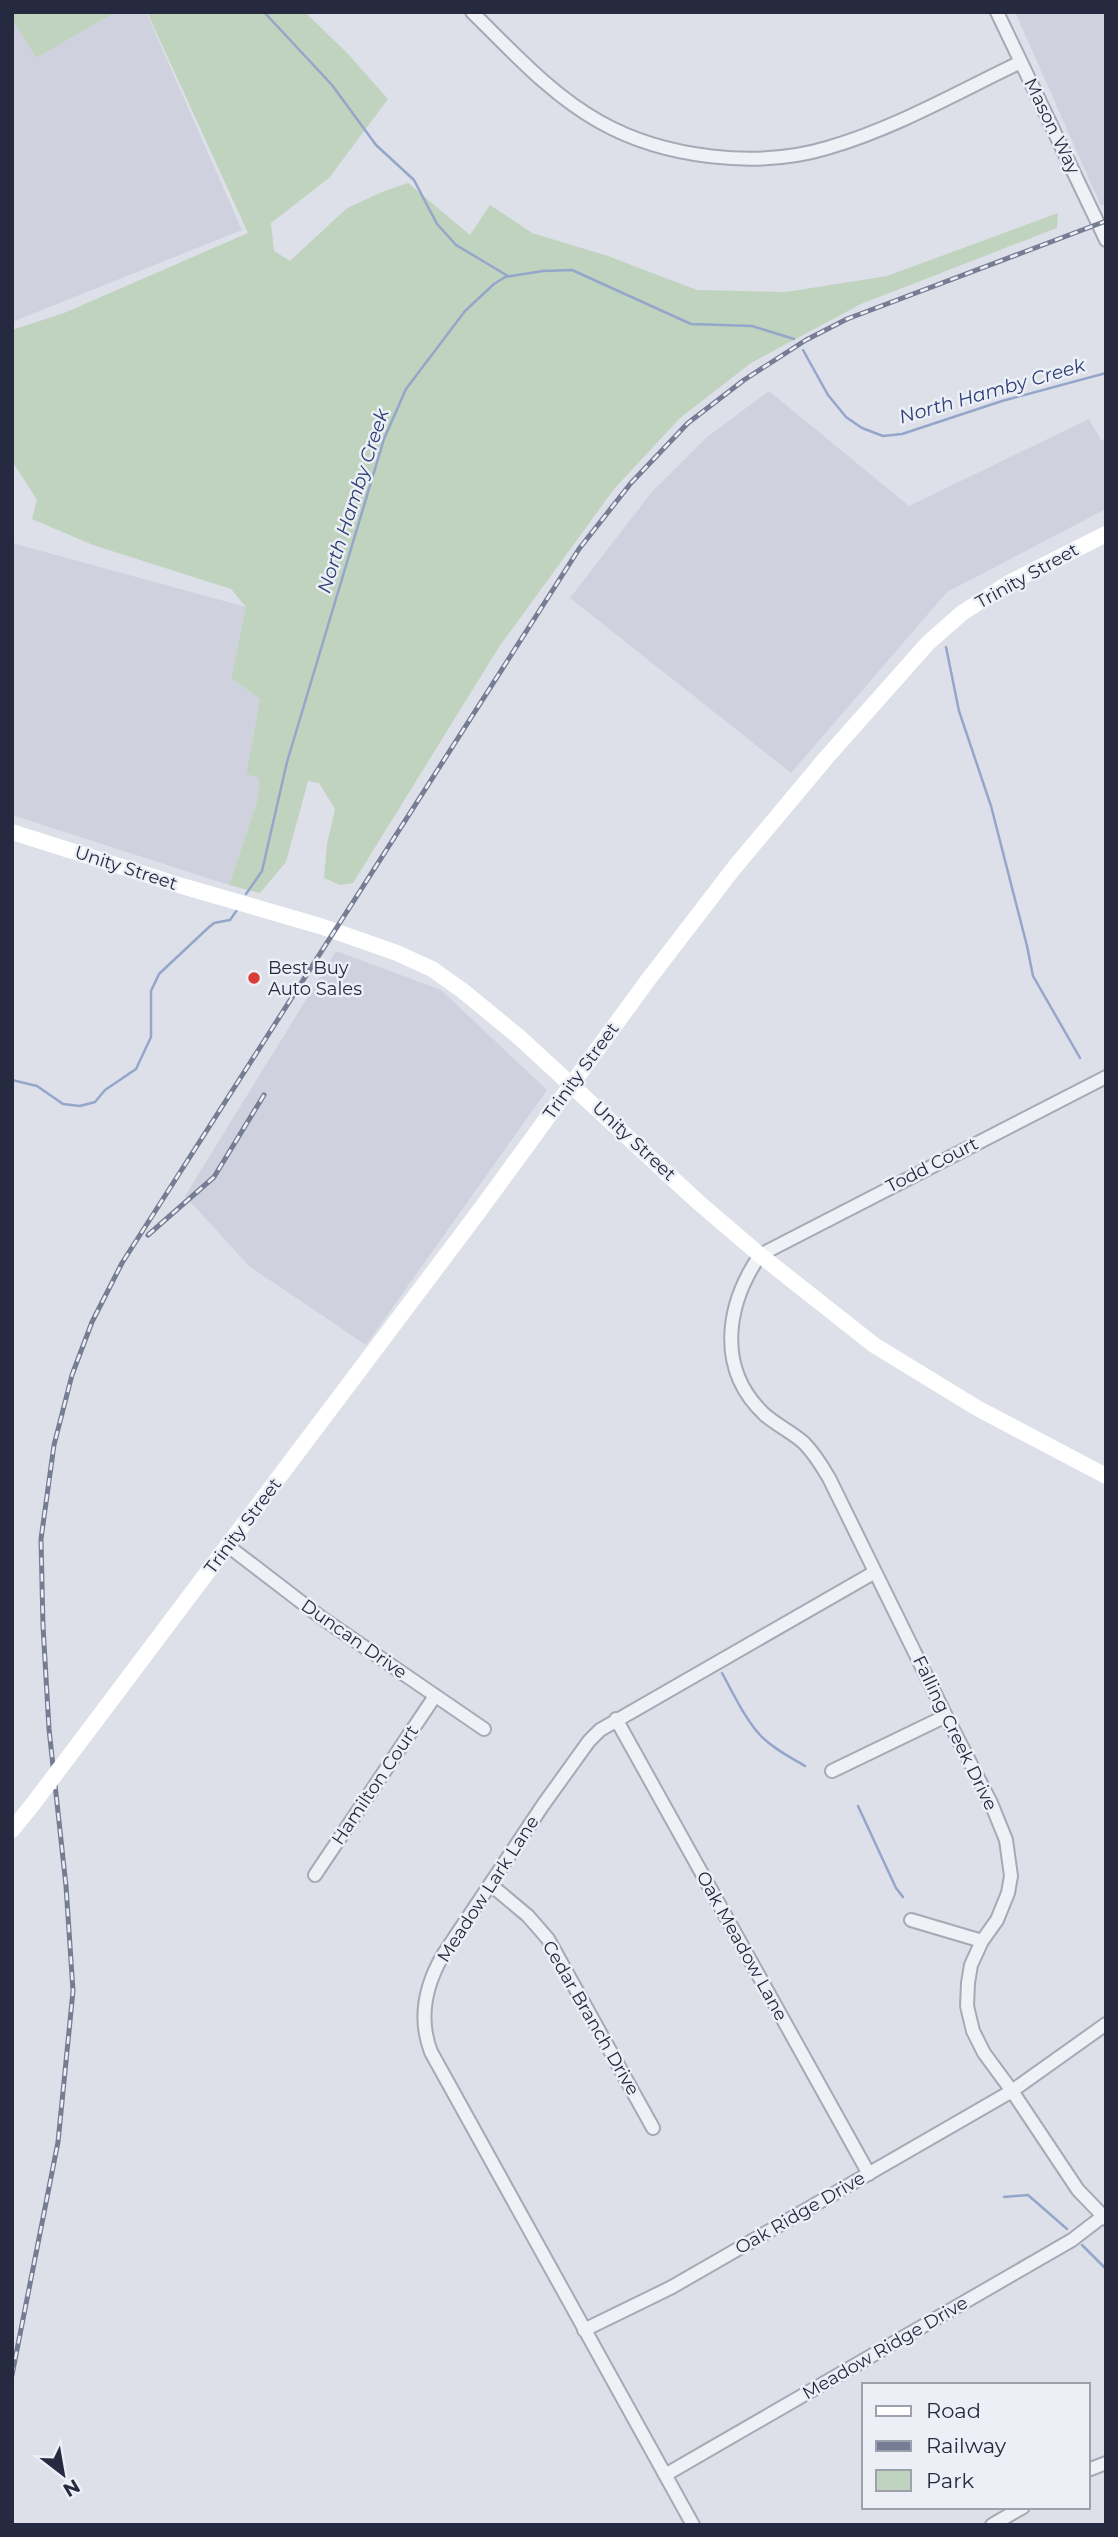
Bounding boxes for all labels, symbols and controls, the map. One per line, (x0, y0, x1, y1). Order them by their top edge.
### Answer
street label: Mason Way (1019, 75, 1085, 178)
water label: North Hamby Creek (896, 353, 1088, 429)
water label: North Hamby Creek (312, 405, 394, 596)
street label: Trinity Street (972, 539, 1082, 613)
street label: Unity Street (72, 841, 180, 895)
place label: Best Buy Auto Sales (268, 957, 362, 1000)
marker: Best Buy Auto Sales (246, 970, 262, 986)
street label: Trinity Street (538, 1018, 624, 1124)
street label: Unity Street (587, 1097, 681, 1185)
street label: Todd Court (882, 1132, 982, 1198)
street label: Trinity Street (200, 1474, 286, 1578)
street label: Duncan Drive (297, 1594, 411, 1684)
street label: Falling Creek Drive (908, 1652, 1002, 1814)
street label: Hamilton Court (327, 1721, 423, 1849)
street label: Meadow Lark Lane (432, 1812, 544, 1966)
street label: Oak Meadow Lane (692, 1867, 792, 2025)
street label: Cedar Branch Drive (538, 1937, 644, 2099)
street label: Oak Ridge Drive (731, 2167, 869, 2259)
street label: Meadow Ridge Drive (798, 2292, 972, 2404)
legend (862, 2383, 1090, 2509)
text: Road (926, 2398, 981, 2423)
text: Railway (926, 2433, 1007, 2458)
north arrow (28, 2439, 98, 2509)
text: Park (926, 2468, 974, 2493)
text: N (59, 2474, 84, 2502)

